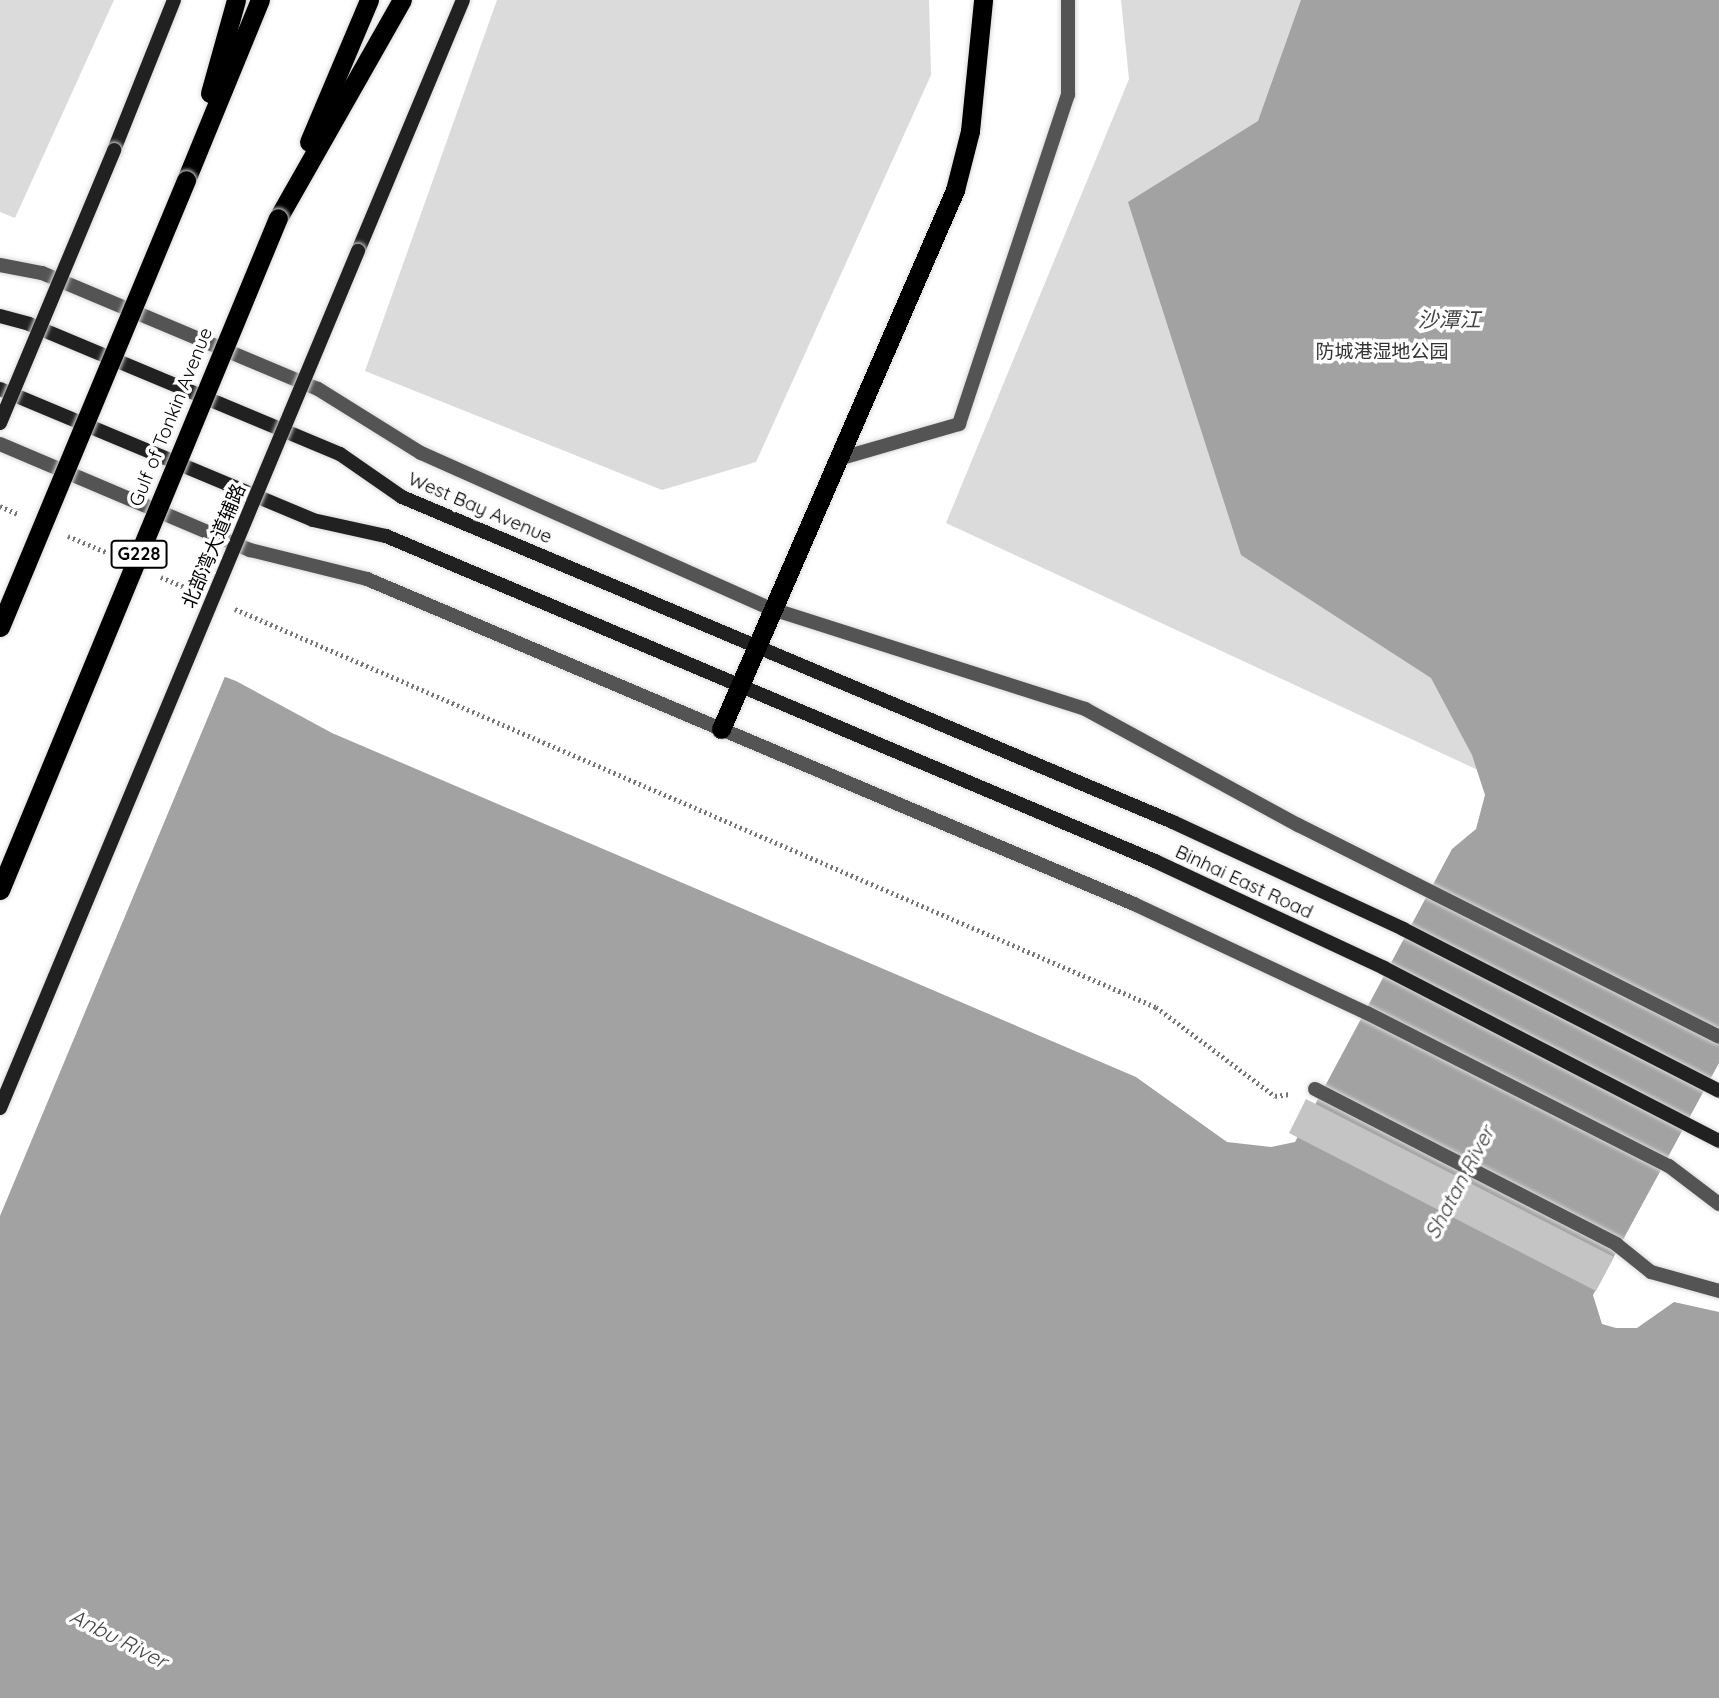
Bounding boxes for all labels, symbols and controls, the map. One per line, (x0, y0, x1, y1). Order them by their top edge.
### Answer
water label: 沙潭江 (1418, 306, 1480, 332)
street label: Gulf of Tonkin Avenue (125, 324, 217, 510)
park label: 防城港湿地公园 (1316, 341, 1448, 363)
street label: West Bay Avenue (405, 467, 555, 549)
street label: 北部湾大道辅路 (178, 480, 250, 612)
road number: G228 (109, 540, 169, 568)
street label: Binhai East Road (1172, 840, 1316, 924)
water label: Shatan River (1419, 1121, 1499, 1243)
water label: Anbu River (66, 1603, 172, 1673)

